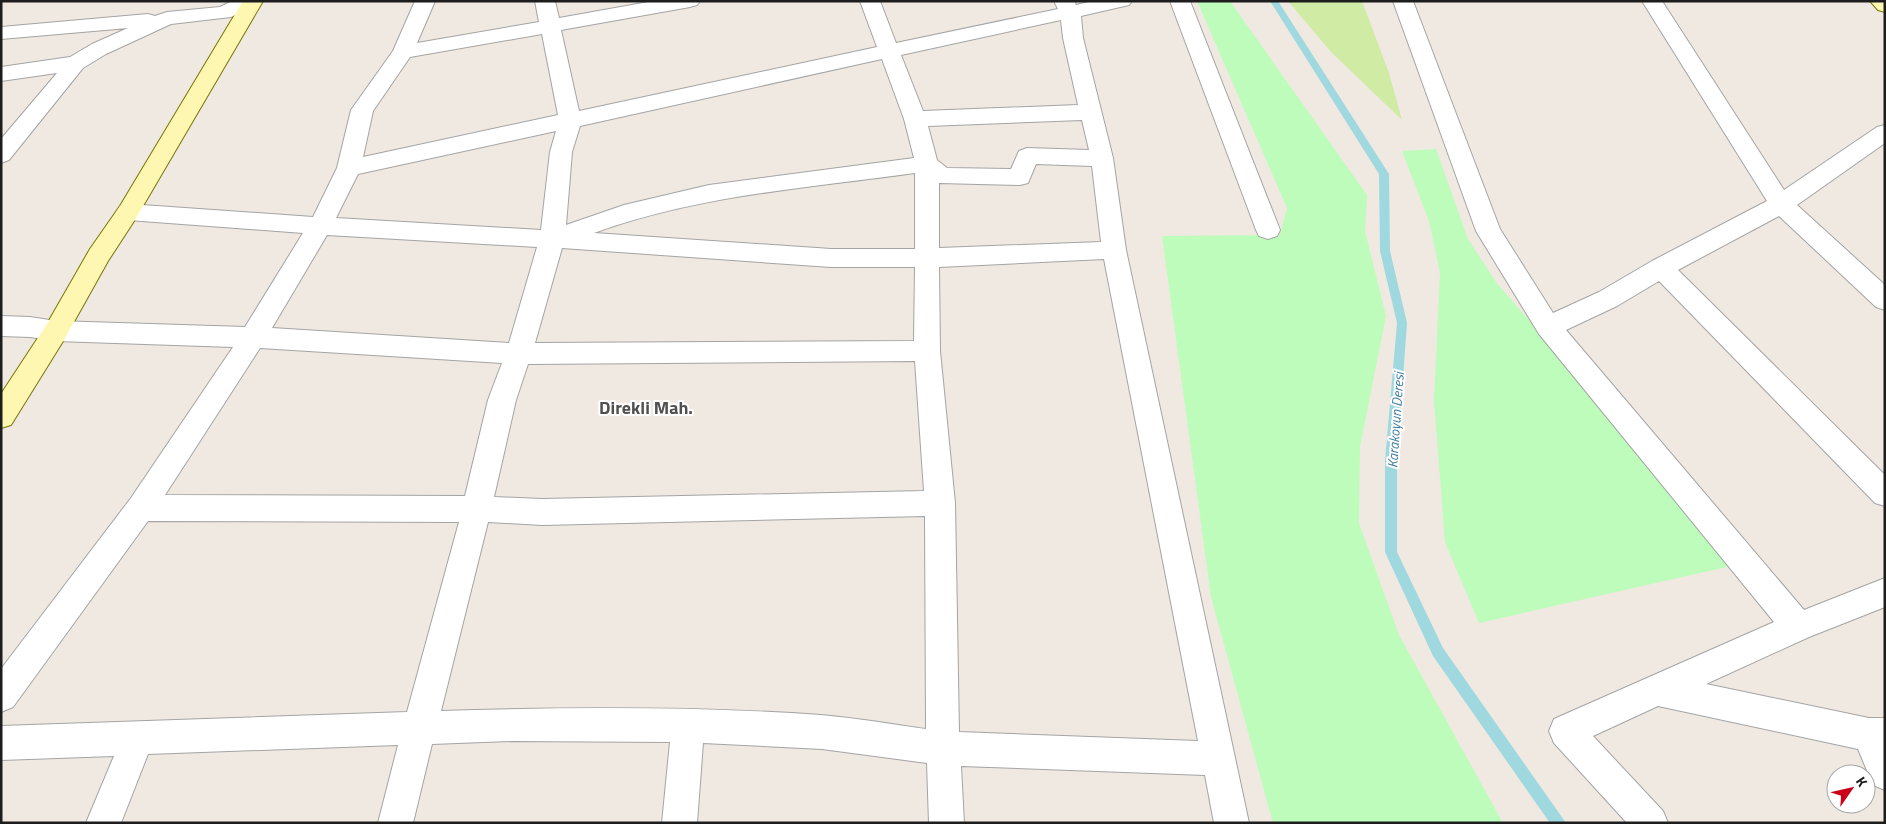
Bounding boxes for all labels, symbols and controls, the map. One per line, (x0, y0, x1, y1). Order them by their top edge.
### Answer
water label: Karakoyun Deresi (1381, 369, 1409, 469)
district label: Direkli Mah. (599, 394, 693, 421)
north arrow (1826, 764, 1876, 814)
text: K (1851, 772, 1874, 791)

